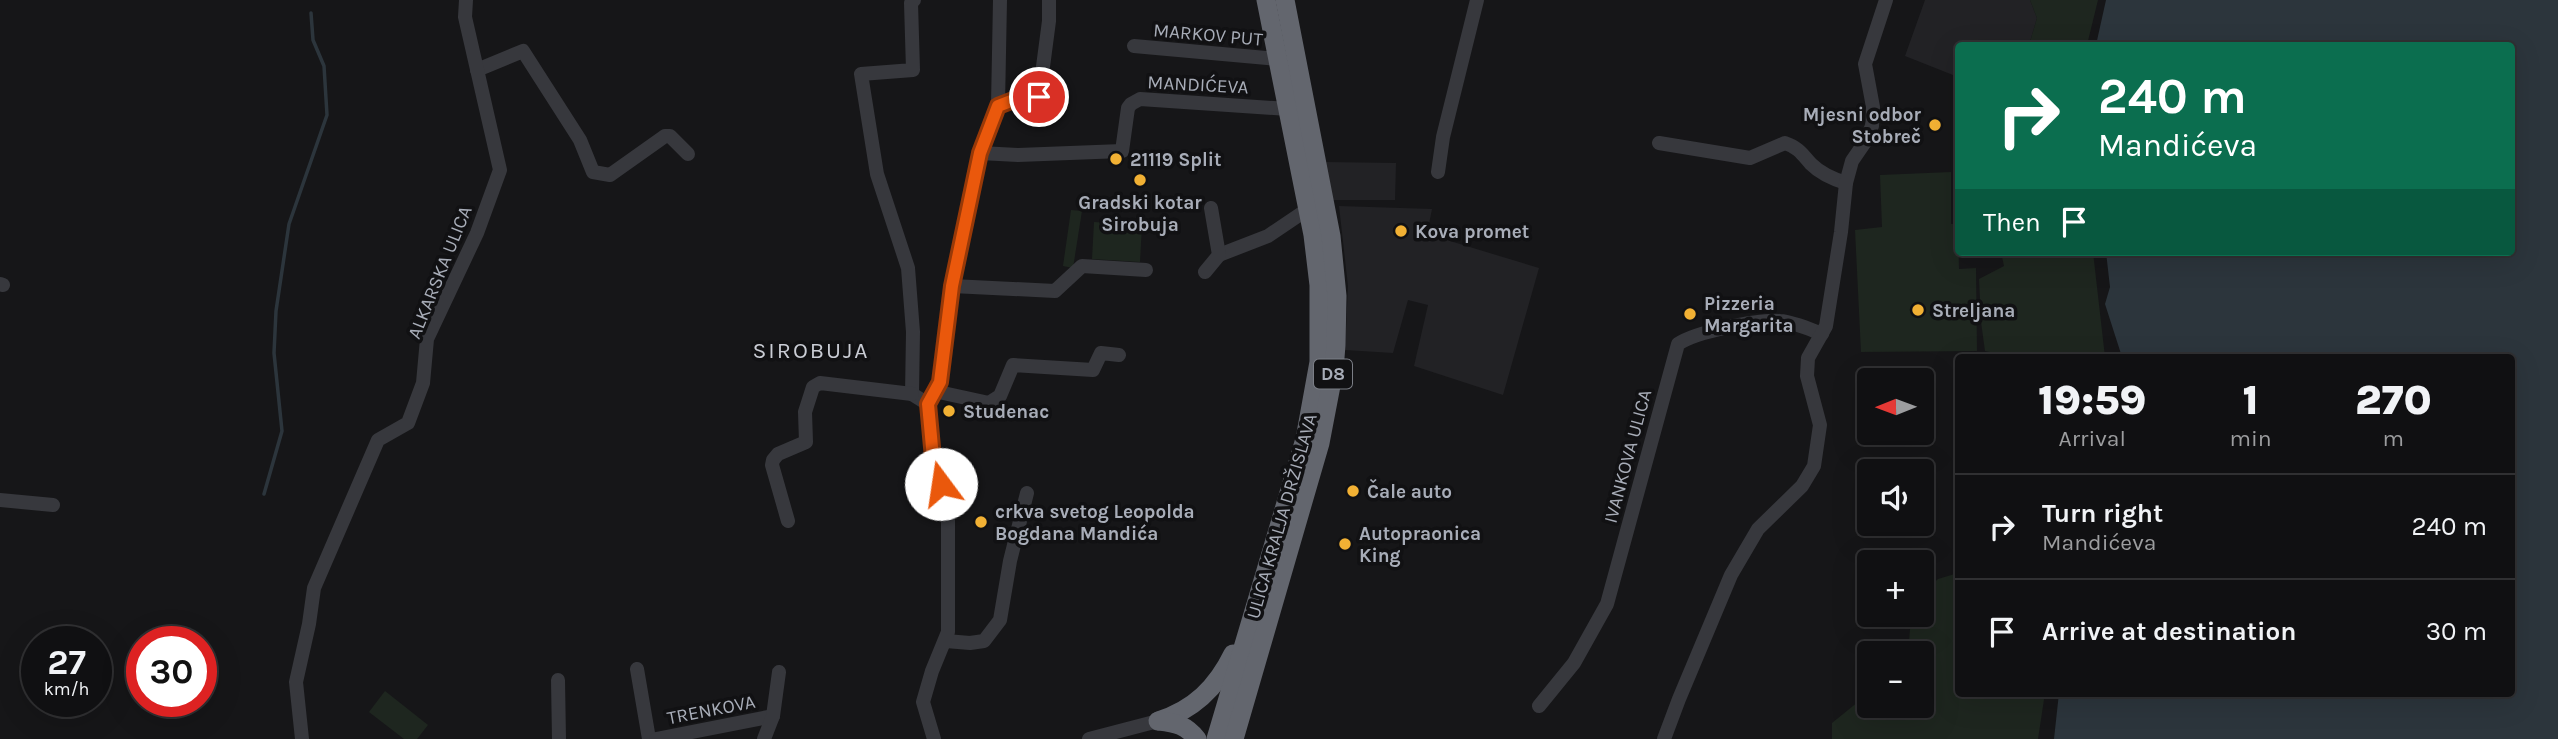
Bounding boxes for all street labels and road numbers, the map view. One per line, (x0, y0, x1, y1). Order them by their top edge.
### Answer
street label: MARKOV PUT (1152, 19, 1264, 51)
street label: MANDIĆEVA (1147, 70, 1249, 99)
street label: ALKARSKA ULICA (403, 203, 477, 342)
road number: D8 (1314, 360, 1352, 388)
street label: IVANKOVA ULICA (1600, 387, 1656, 526)
street label: ULICA KRALJA DRŽISLAVA (1242, 411, 1322, 621)
street label: TRENKOVA (665, 691, 757, 729)

